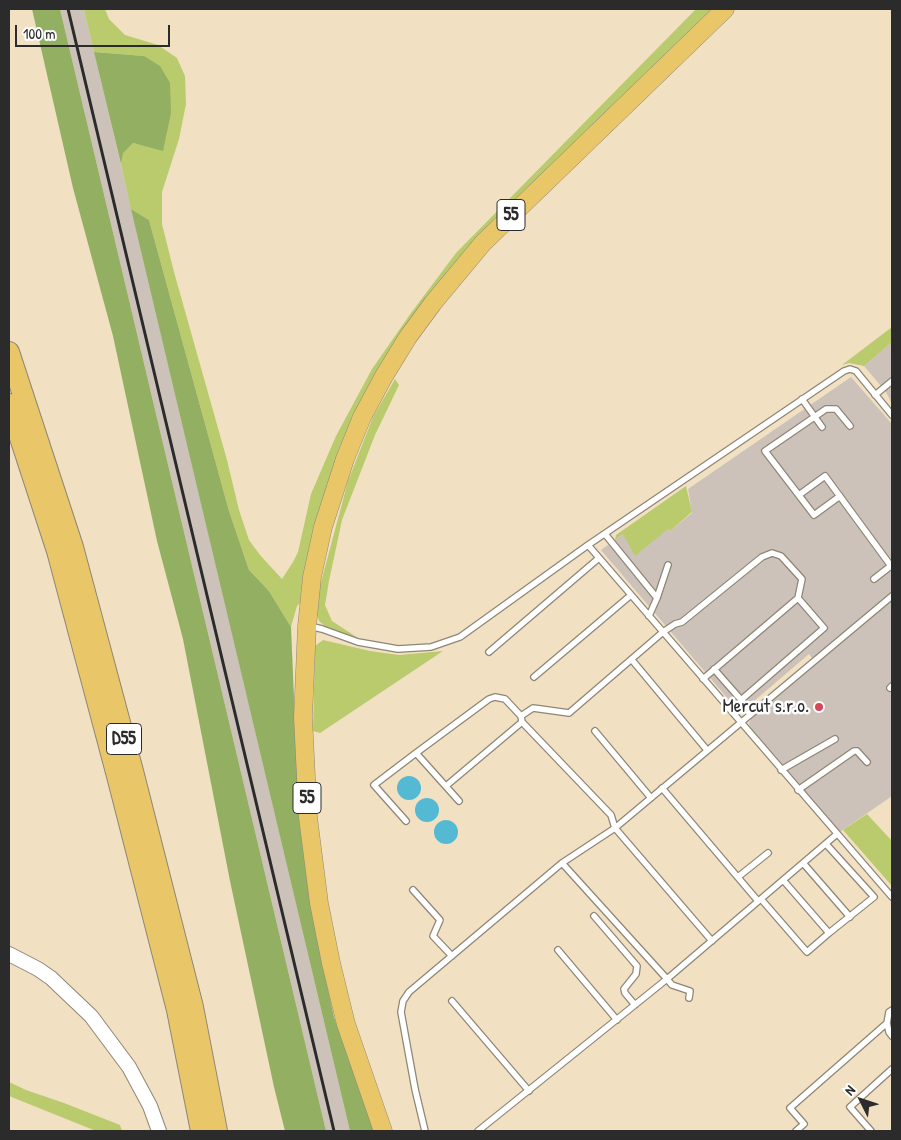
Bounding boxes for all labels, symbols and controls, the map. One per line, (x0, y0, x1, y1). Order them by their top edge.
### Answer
scale bar (18, 15, 172, 47)
text: 100 m (23, 23, 56, 44)
road number: 55 (497, 200, 525, 230)
place label: Mercut s.r.o. (722, 696, 809, 718)
marker: Mercut s.r.o. (813, 701, 825, 713)
road number: D55 (106, 724, 142, 754)
road number: 55 (293, 782, 321, 814)
north arrow (836, 1075, 886, 1125)
text: N (840, 1081, 859, 1099)

